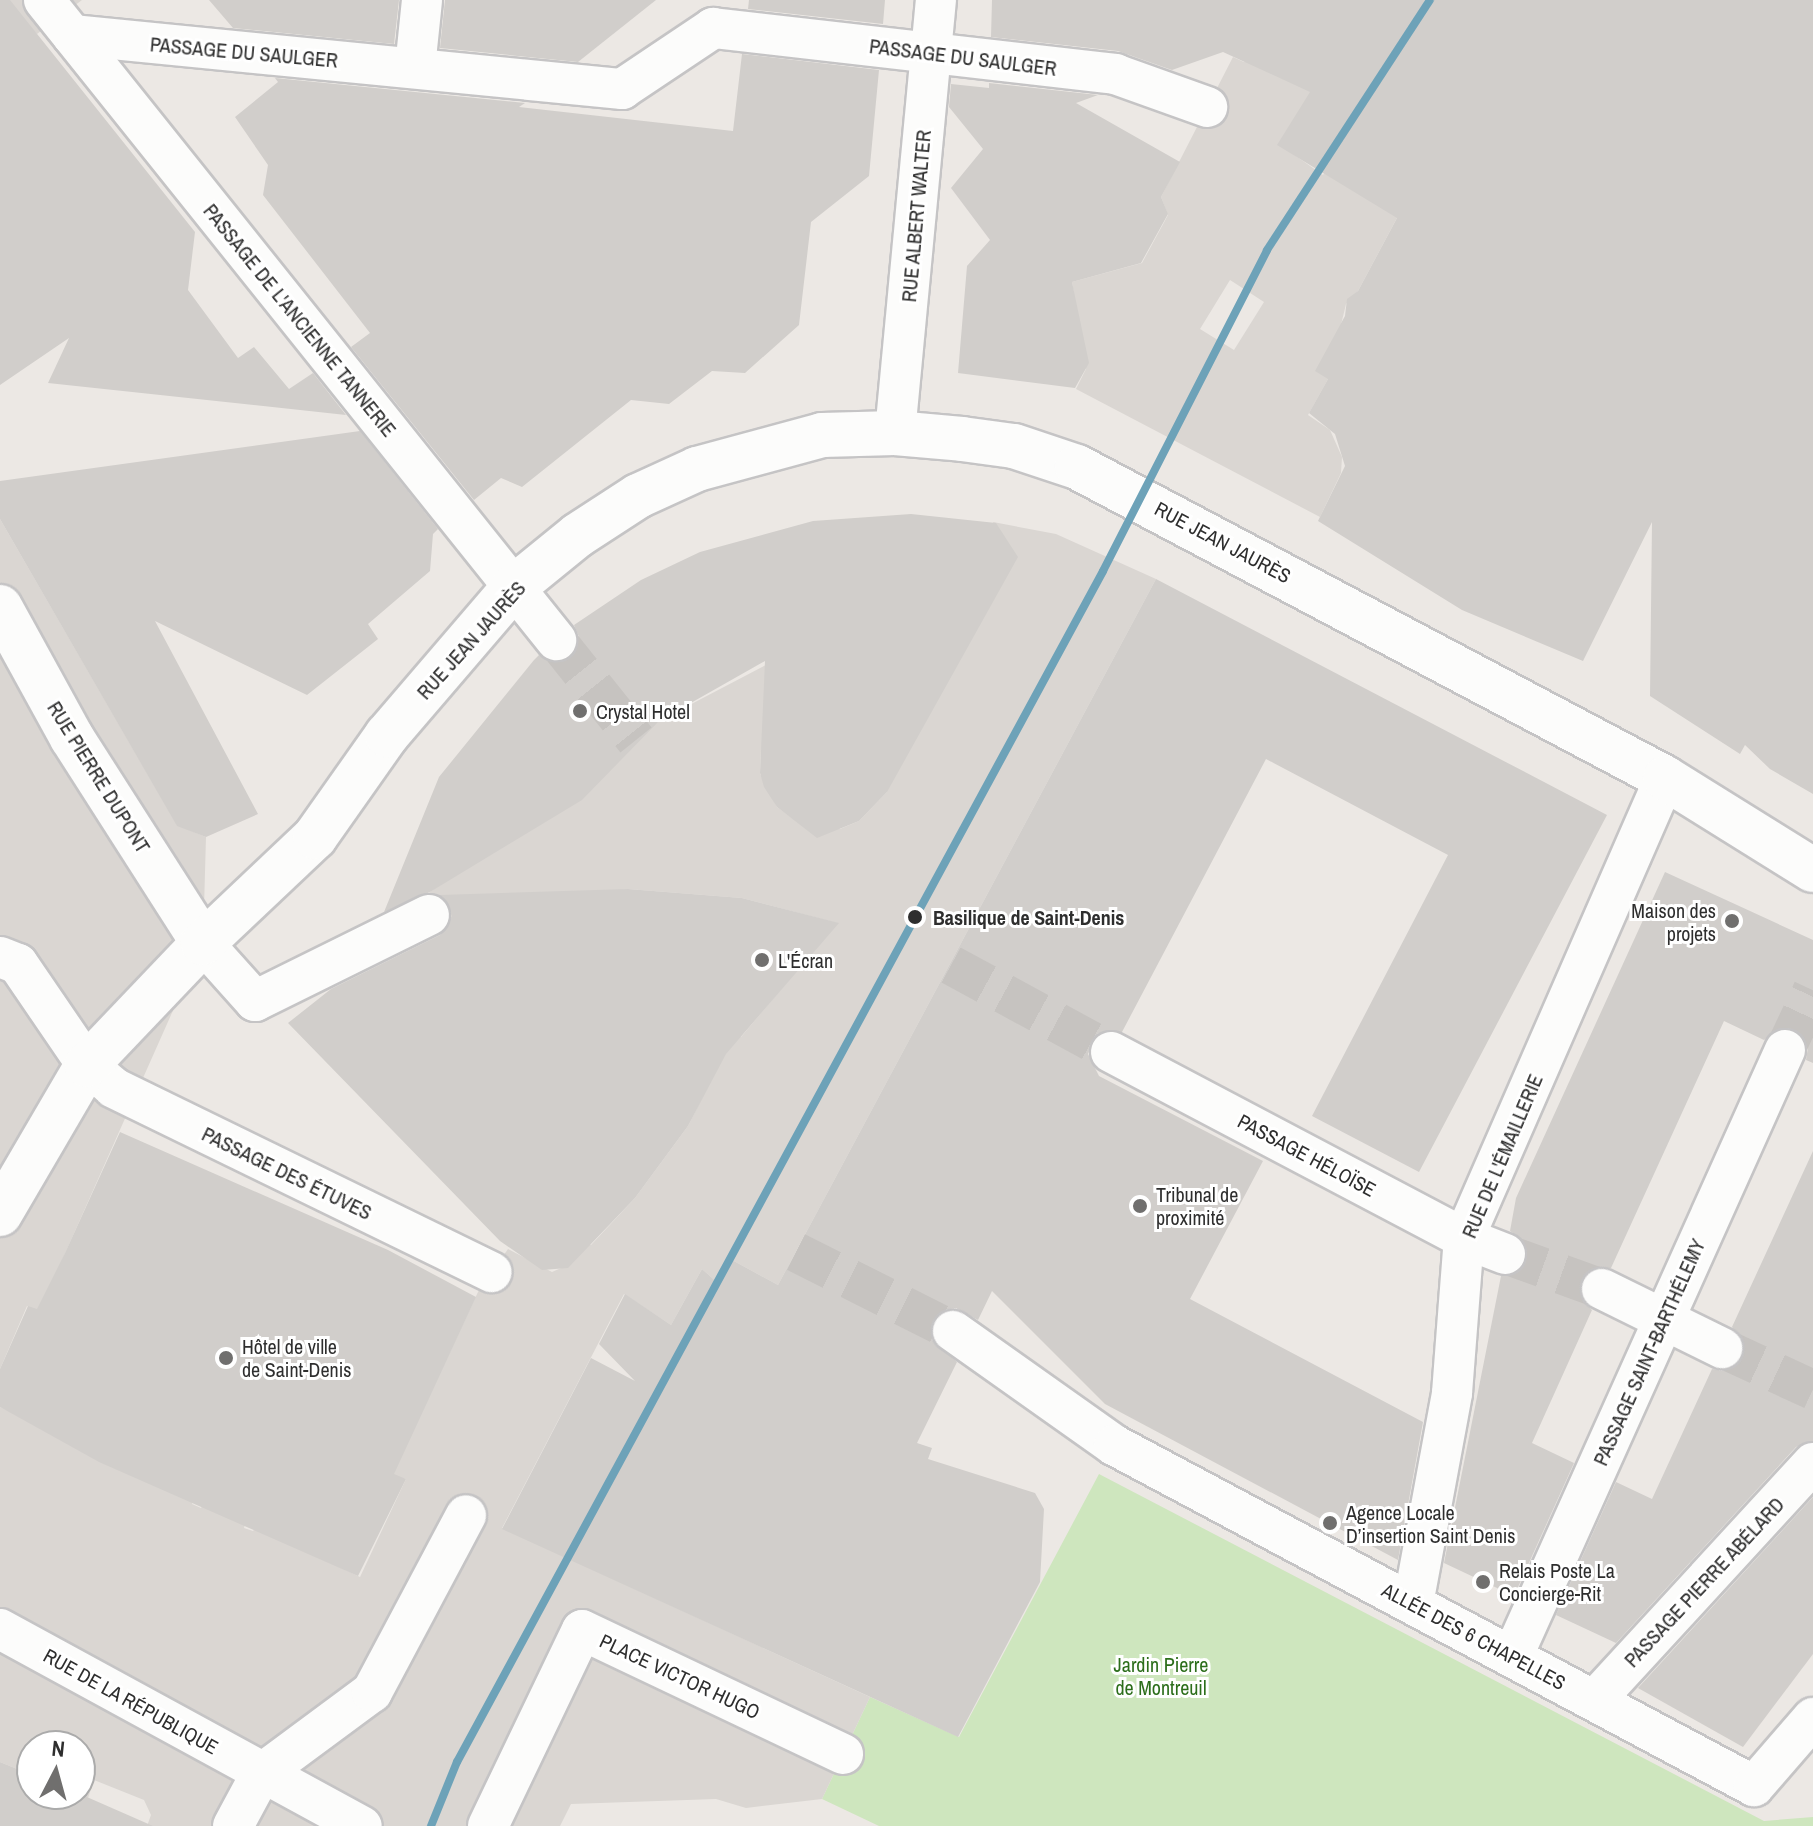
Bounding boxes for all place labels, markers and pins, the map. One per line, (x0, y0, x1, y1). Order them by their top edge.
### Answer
place label: Crystal Hotel (596, 699, 690, 723)
marker: Crystal Hotel (571, 702, 589, 720)
place label: Maison des projets (1631, 898, 1716, 945)
place label: Basilique de Saint-Denis (933, 905, 1124, 929)
marker: Basilique de Saint-Denis (904, 906, 926, 928)
marker: Maison des projets (1723, 912, 1741, 930)
place label: L'Écran (778, 948, 833, 972)
marker: L'Écran (753, 951, 771, 969)
place label: Tribunal de proximité (1156, 1182, 1238, 1229)
marker: Tribunal de proximité (1131, 1197, 1149, 1215)
place label: Hôtel de ville de Saint-Denis (242, 1334, 351, 1381)
marker: Hôtel de ville de Saint-Denis (217, 1349, 235, 1367)
place label: Agence Locale D’insertion Saint Denis (1346, 1500, 1516, 1547)
marker: Agence Locale D’insertion Saint Denis (1321, 1514, 1339, 1532)
place label: Relais Poste La Concierge-Rit (1499, 1558, 1615, 1605)
marker: Relais Poste La Concierge-Rit (1474, 1573, 1492, 1591)

